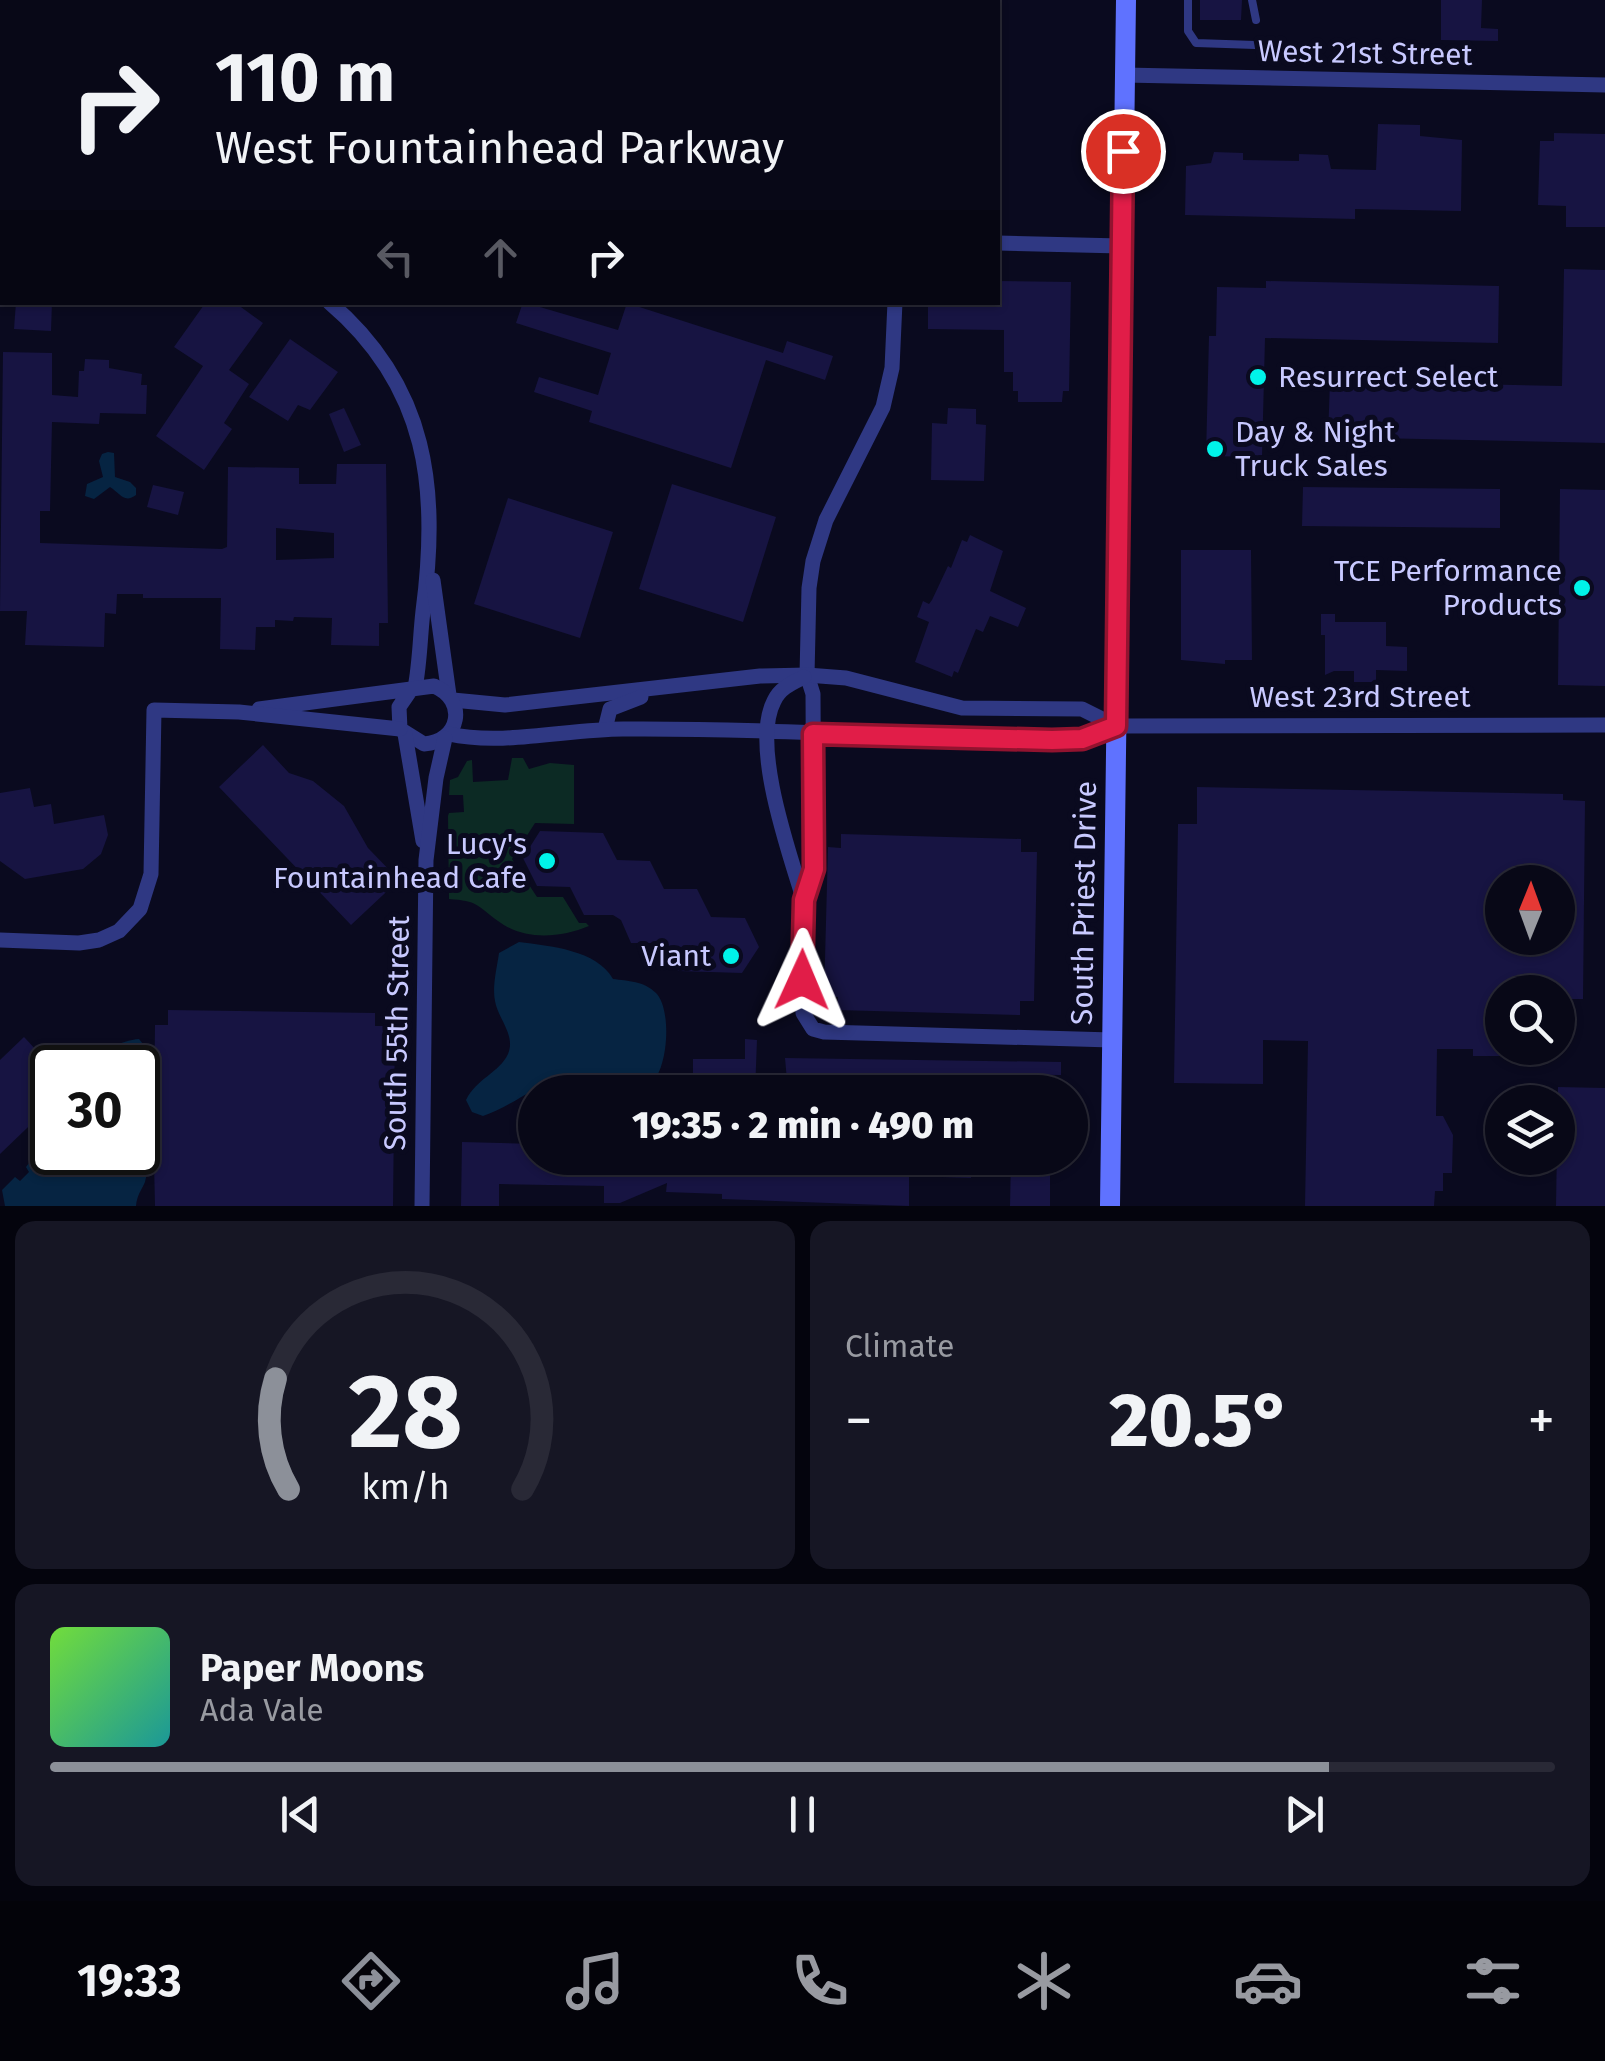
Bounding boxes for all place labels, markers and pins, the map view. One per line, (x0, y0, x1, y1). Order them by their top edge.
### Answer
pin (1081, 109, 1166, 194)
place label: Resurrect Select (1278, 359, 1498, 395)
marker: Resurrect Select (1247, 366, 1269, 388)
place label: Day & Night Truck Sales (1235, 414, 1396, 484)
marker: Day & Night Truck Sales (1204, 438, 1226, 460)
place label: TCE Performance Products (1334, 553, 1562, 623)
marker: TCE Performance Products (1571, 577, 1593, 599)
place label: Lucy's Fountainhead Cafe (273, 826, 527, 896)
marker: Lucy's Fountainhead Cafe (536, 850, 558, 872)
place label: Viant (641, 938, 711, 974)
marker: Viant (720, 945, 742, 967)

